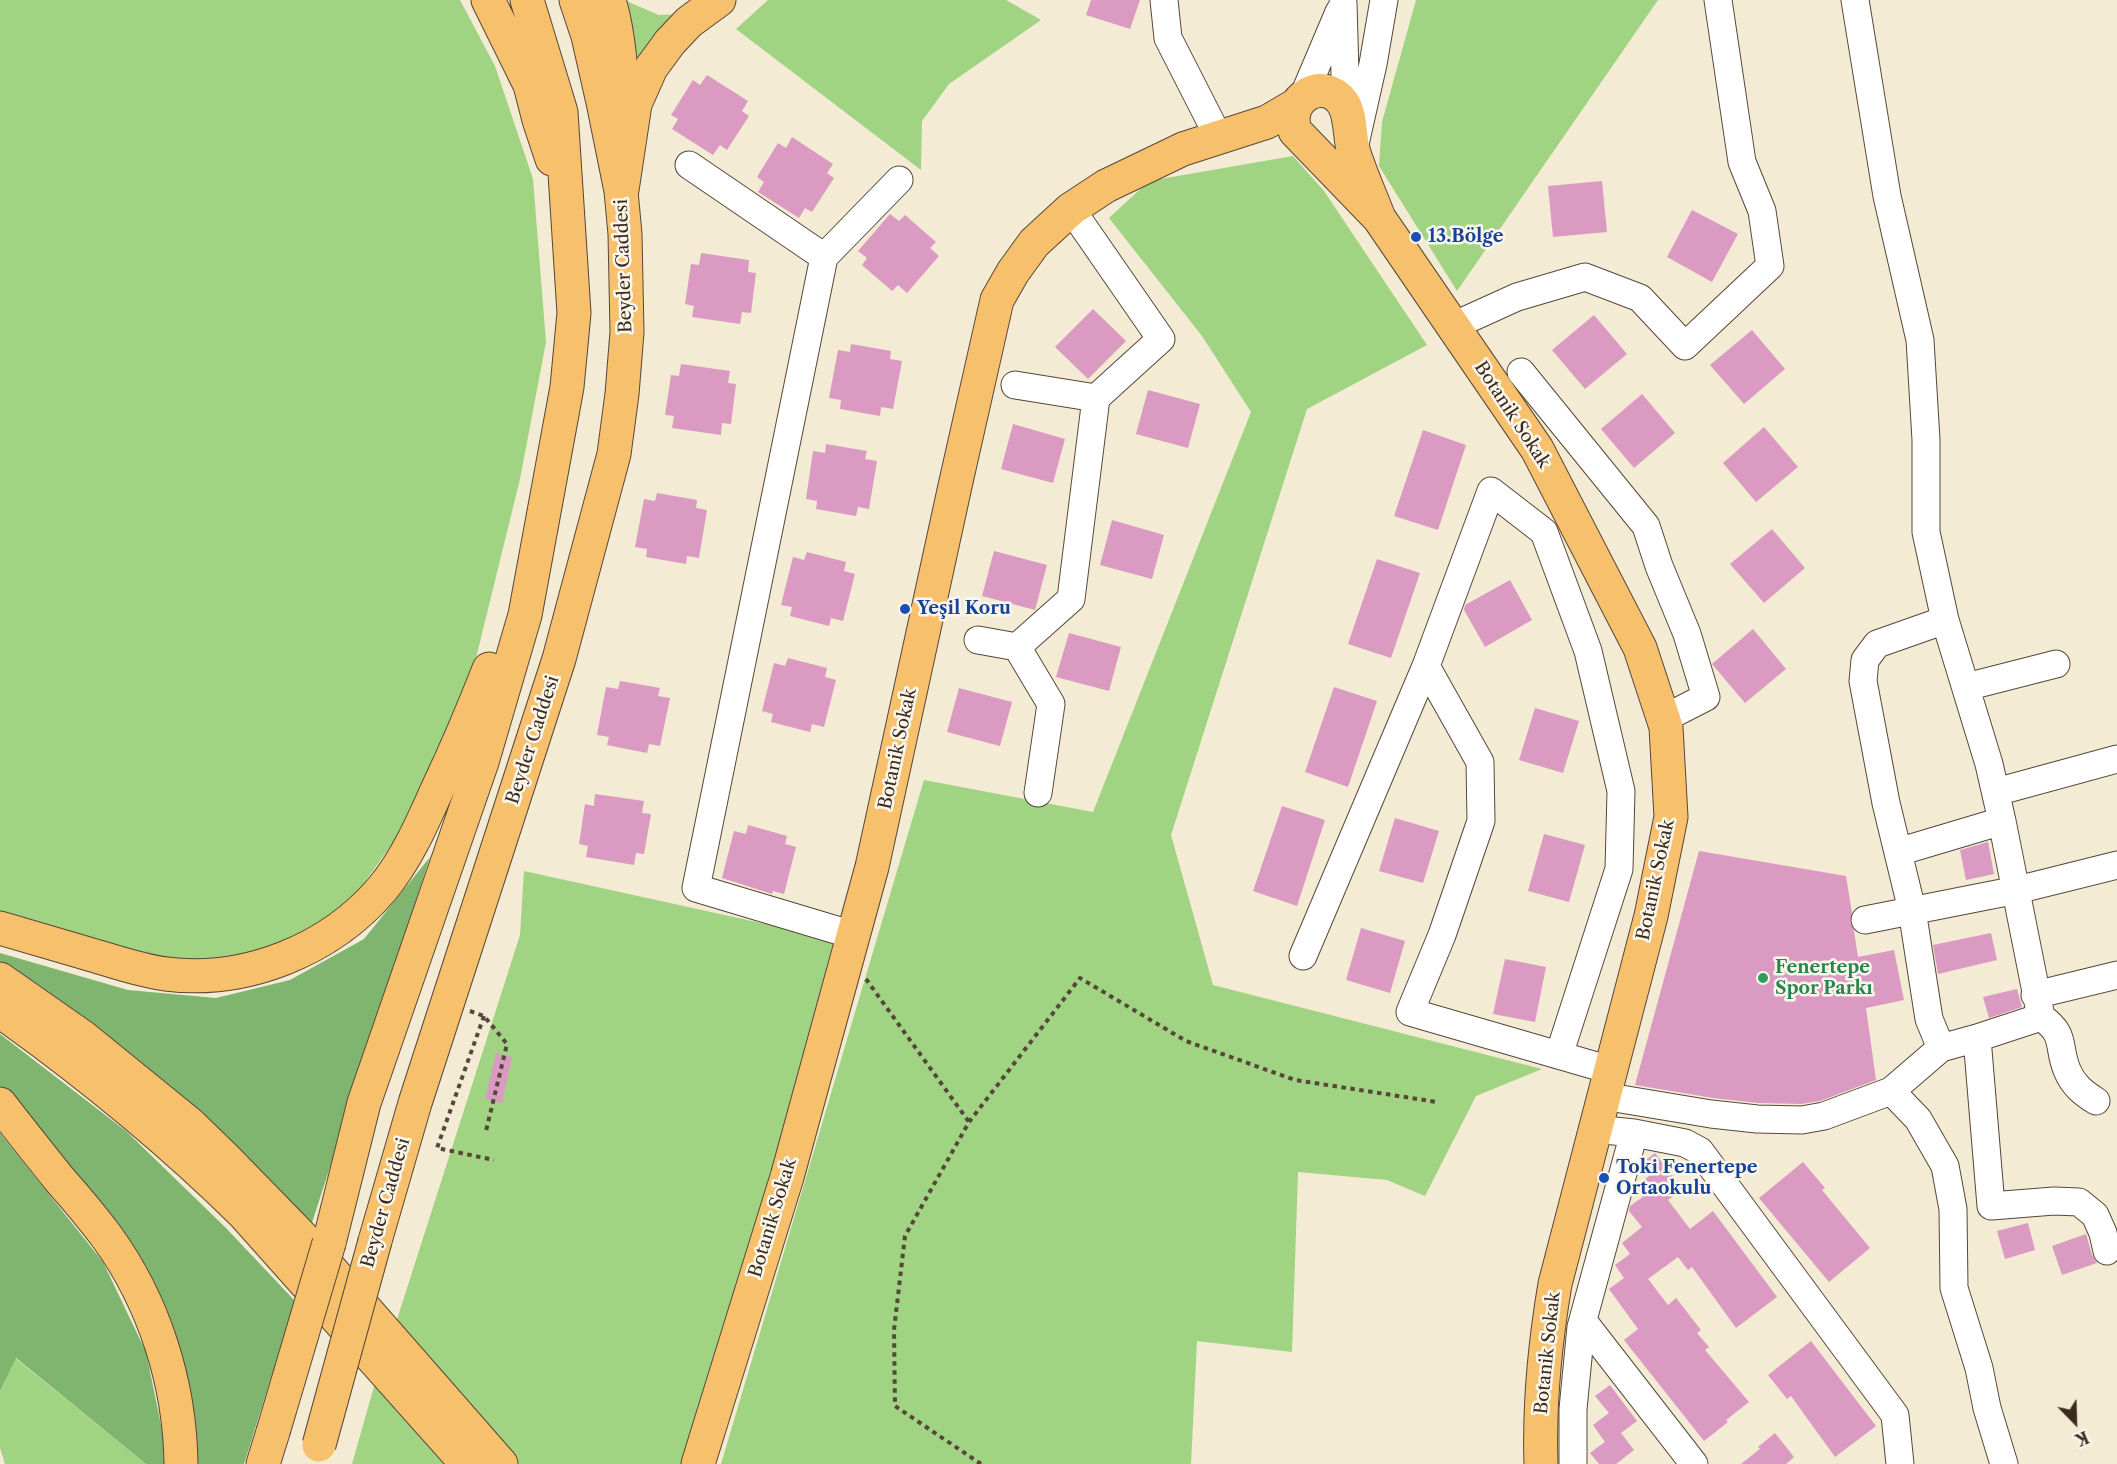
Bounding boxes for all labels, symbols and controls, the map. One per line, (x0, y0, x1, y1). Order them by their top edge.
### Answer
street label: Beyder Caddesi (611, 199, 637, 333)
place label: 13.Bölge (1428, 226, 1503, 248)
marker: 13.Bölge (1409, 230, 1423, 244)
street label: Botanik Sokak (1469, 357, 1555, 473)
place label: Yeşil Koru (917, 598, 1011, 620)
marker: Yeşil Koru (898, 602, 912, 616)
street label: Beyder Caddesi (502, 673, 564, 807)
street label: Botanik Sokak (875, 687, 921, 811)
street label: Botanik Sokak (1633, 818, 1679, 942)
place label: Fenertepe Spor Parkı (1775, 957, 1873, 1000)
marker: Fenertepe Spor Parkı (1756, 971, 1770, 985)
street label: Beyder Caddesi (357, 1136, 415, 1270)
street label: Botanik Sokak (745, 1156, 801, 1280)
place label: Toki Fenertepe Ortaokulu (1616, 1157, 1757, 1200)
marker: Toki Fenertepe Ortaokulu (1597, 1171, 1611, 1185)
street label: Botanik Sokak (1531, 1291, 1565, 1415)
north arrow (2045, 1392, 2105, 1452)
text: K (2072, 1427, 2092, 1450)

